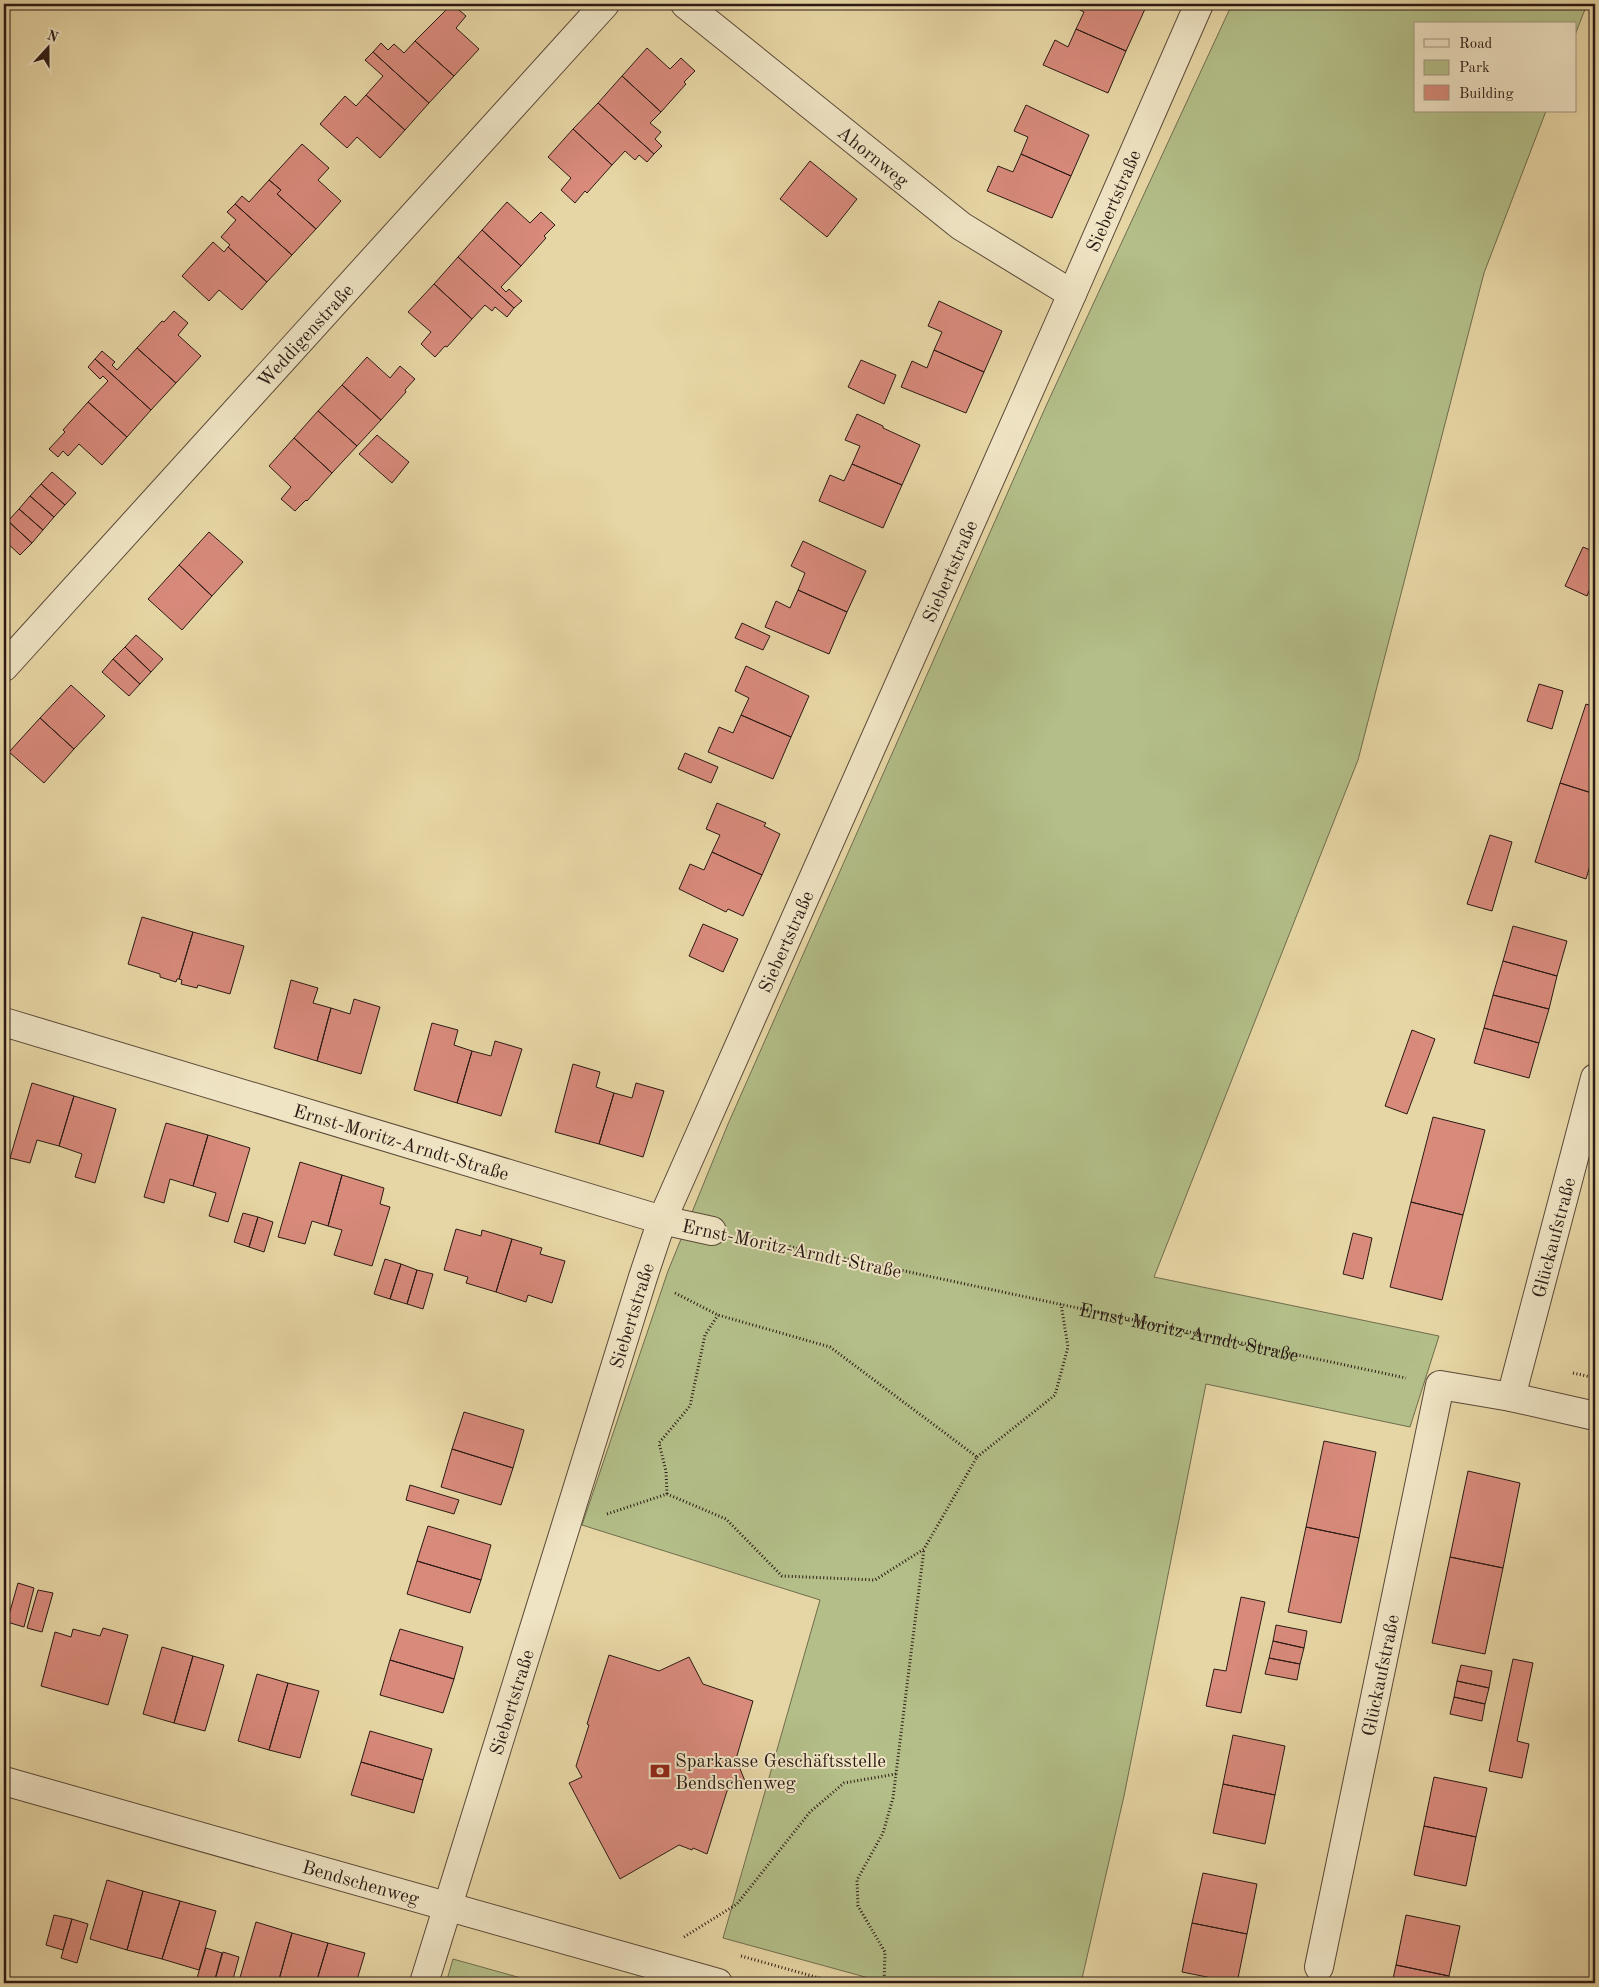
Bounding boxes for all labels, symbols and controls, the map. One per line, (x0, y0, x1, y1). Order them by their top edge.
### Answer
north arrow (22, 22, 72, 72)
legend (1414, 22, 1576, 112)
text: N (45, 28, 60, 45)
text: Road (1459, 37, 1493, 52)
text: Park (1459, 61, 1490, 76)
text: Building (1459, 87, 1514, 102)
street label: Ahornweg (833, 124, 912, 192)
street label: Siebertstraße (1085, 148, 1146, 255)
street label: Weddigenstraße (255, 281, 358, 392)
street label: Siebertstraße (921, 518, 982, 626)
street label: Siebertstraße (757, 888, 819, 996)
street label: Ernst-Moritz-Arndt-Straße (291, 1103, 511, 1185)
street label: Glückaufstraße (1530, 1176, 1580, 1300)
street label: Ernst-Moritz-Arndt-Straße (680, 1218, 903, 1283)
street label: Siebertstraße (608, 1261, 659, 1371)
street label: Ernst-Moritz-Arndt-Straße (1077, 1301, 1300, 1367)
street label: Glückaufstraße (1360, 1613, 1404, 1738)
street label: Siebertstraße (488, 1648, 539, 1758)
place label: Sparkasse Geschäftsstelle Bendschenweg (675, 1753, 886, 1794)
bank icon: Sparkasse Geschäftsstelle Bendschenweg (649, 1760, 671, 1782)
street label: Bendschenweg (300, 1859, 422, 1910)

